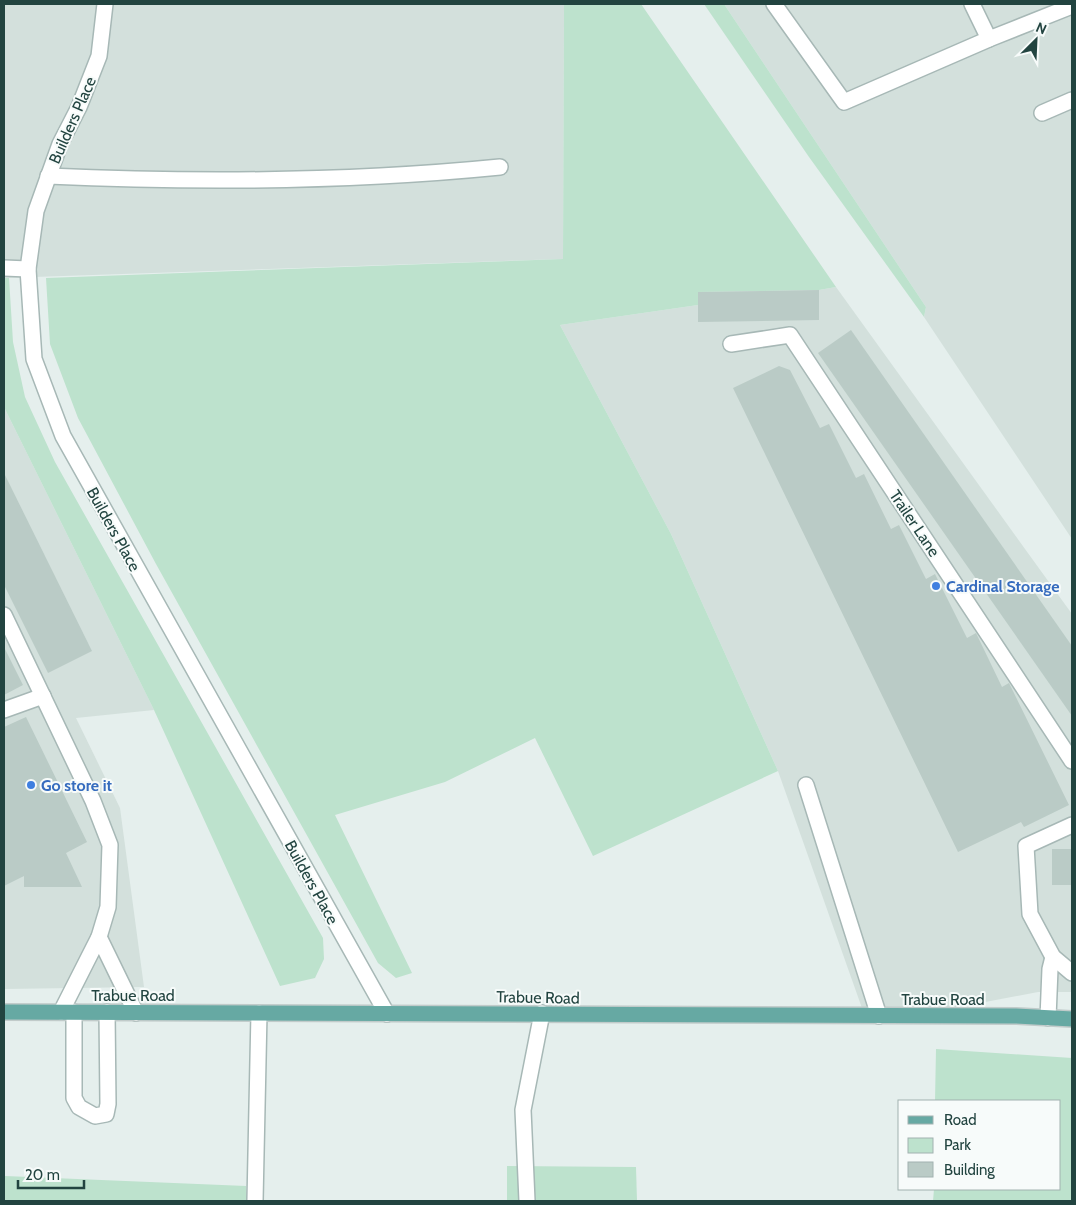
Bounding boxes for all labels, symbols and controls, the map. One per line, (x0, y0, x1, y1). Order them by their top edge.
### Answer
north arrow (1011, 15, 1061, 65)
text: N (1033, 18, 1049, 38)
street label: Builders Place (45, 74, 100, 167)
street label: Builders Place (83, 484, 144, 575)
street label: Trailer Lane (885, 486, 944, 560)
place label: Cardinal Storage (946, 577, 1060, 596)
marker: Cardinal Storage (930, 580, 942, 592)
place label: Go store it (41, 776, 112, 795)
marker: Go store it (25, 779, 37, 791)
street label: Builders Place (281, 837, 342, 928)
street label: Trabue Road (91, 986, 175, 1005)
street label: Trabue Road (496, 987, 580, 1008)
street label: Trabue Road (901, 990, 985, 1009)
legend (898, 1100, 1061, 1190)
text: Road (944, 1111, 977, 1129)
text: Park (944, 1136, 971, 1154)
scale bar (18, 1158, 84, 1190)
text: Building (944, 1161, 995, 1179)
text: 20 m (25, 1166, 60, 1184)

